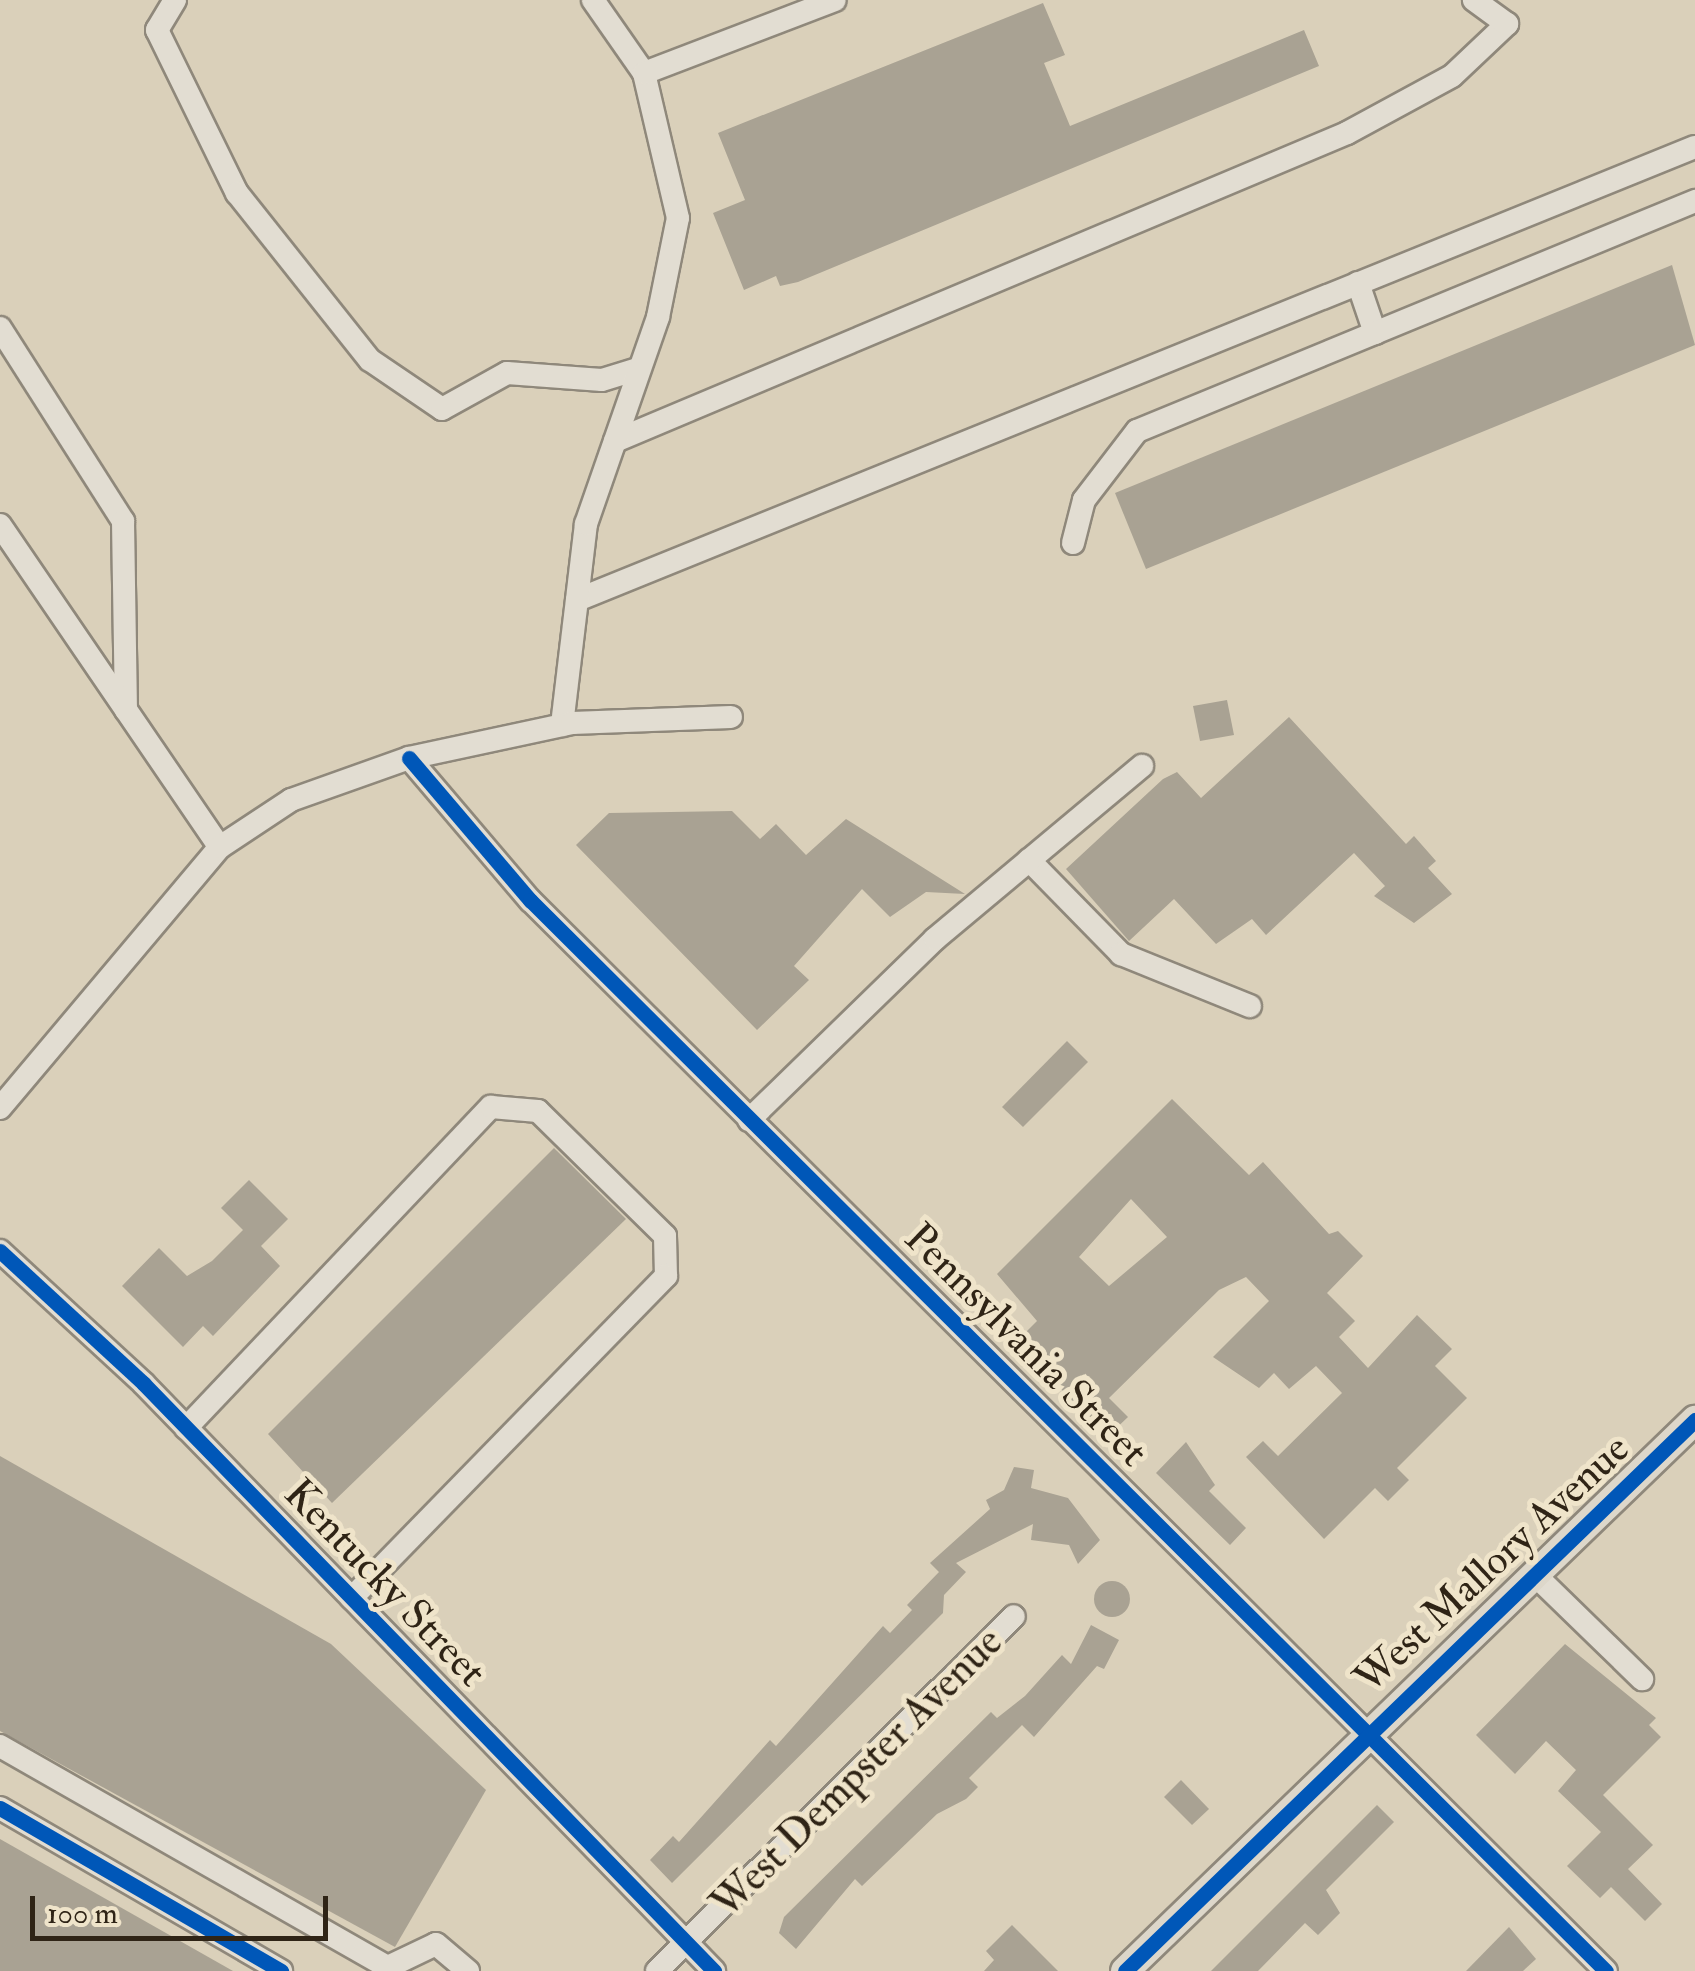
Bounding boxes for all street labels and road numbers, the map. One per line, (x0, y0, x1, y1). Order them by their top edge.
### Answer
street label: Pennsylvania Street (894, 1213, 1158, 1477)
street label: West Mallory Avenue (1344, 1424, 1640, 1704)
street label: Kentucky Street (274, 1469, 496, 1697)
street label: West Dempster Avenue (701, 1617, 1013, 1929)

